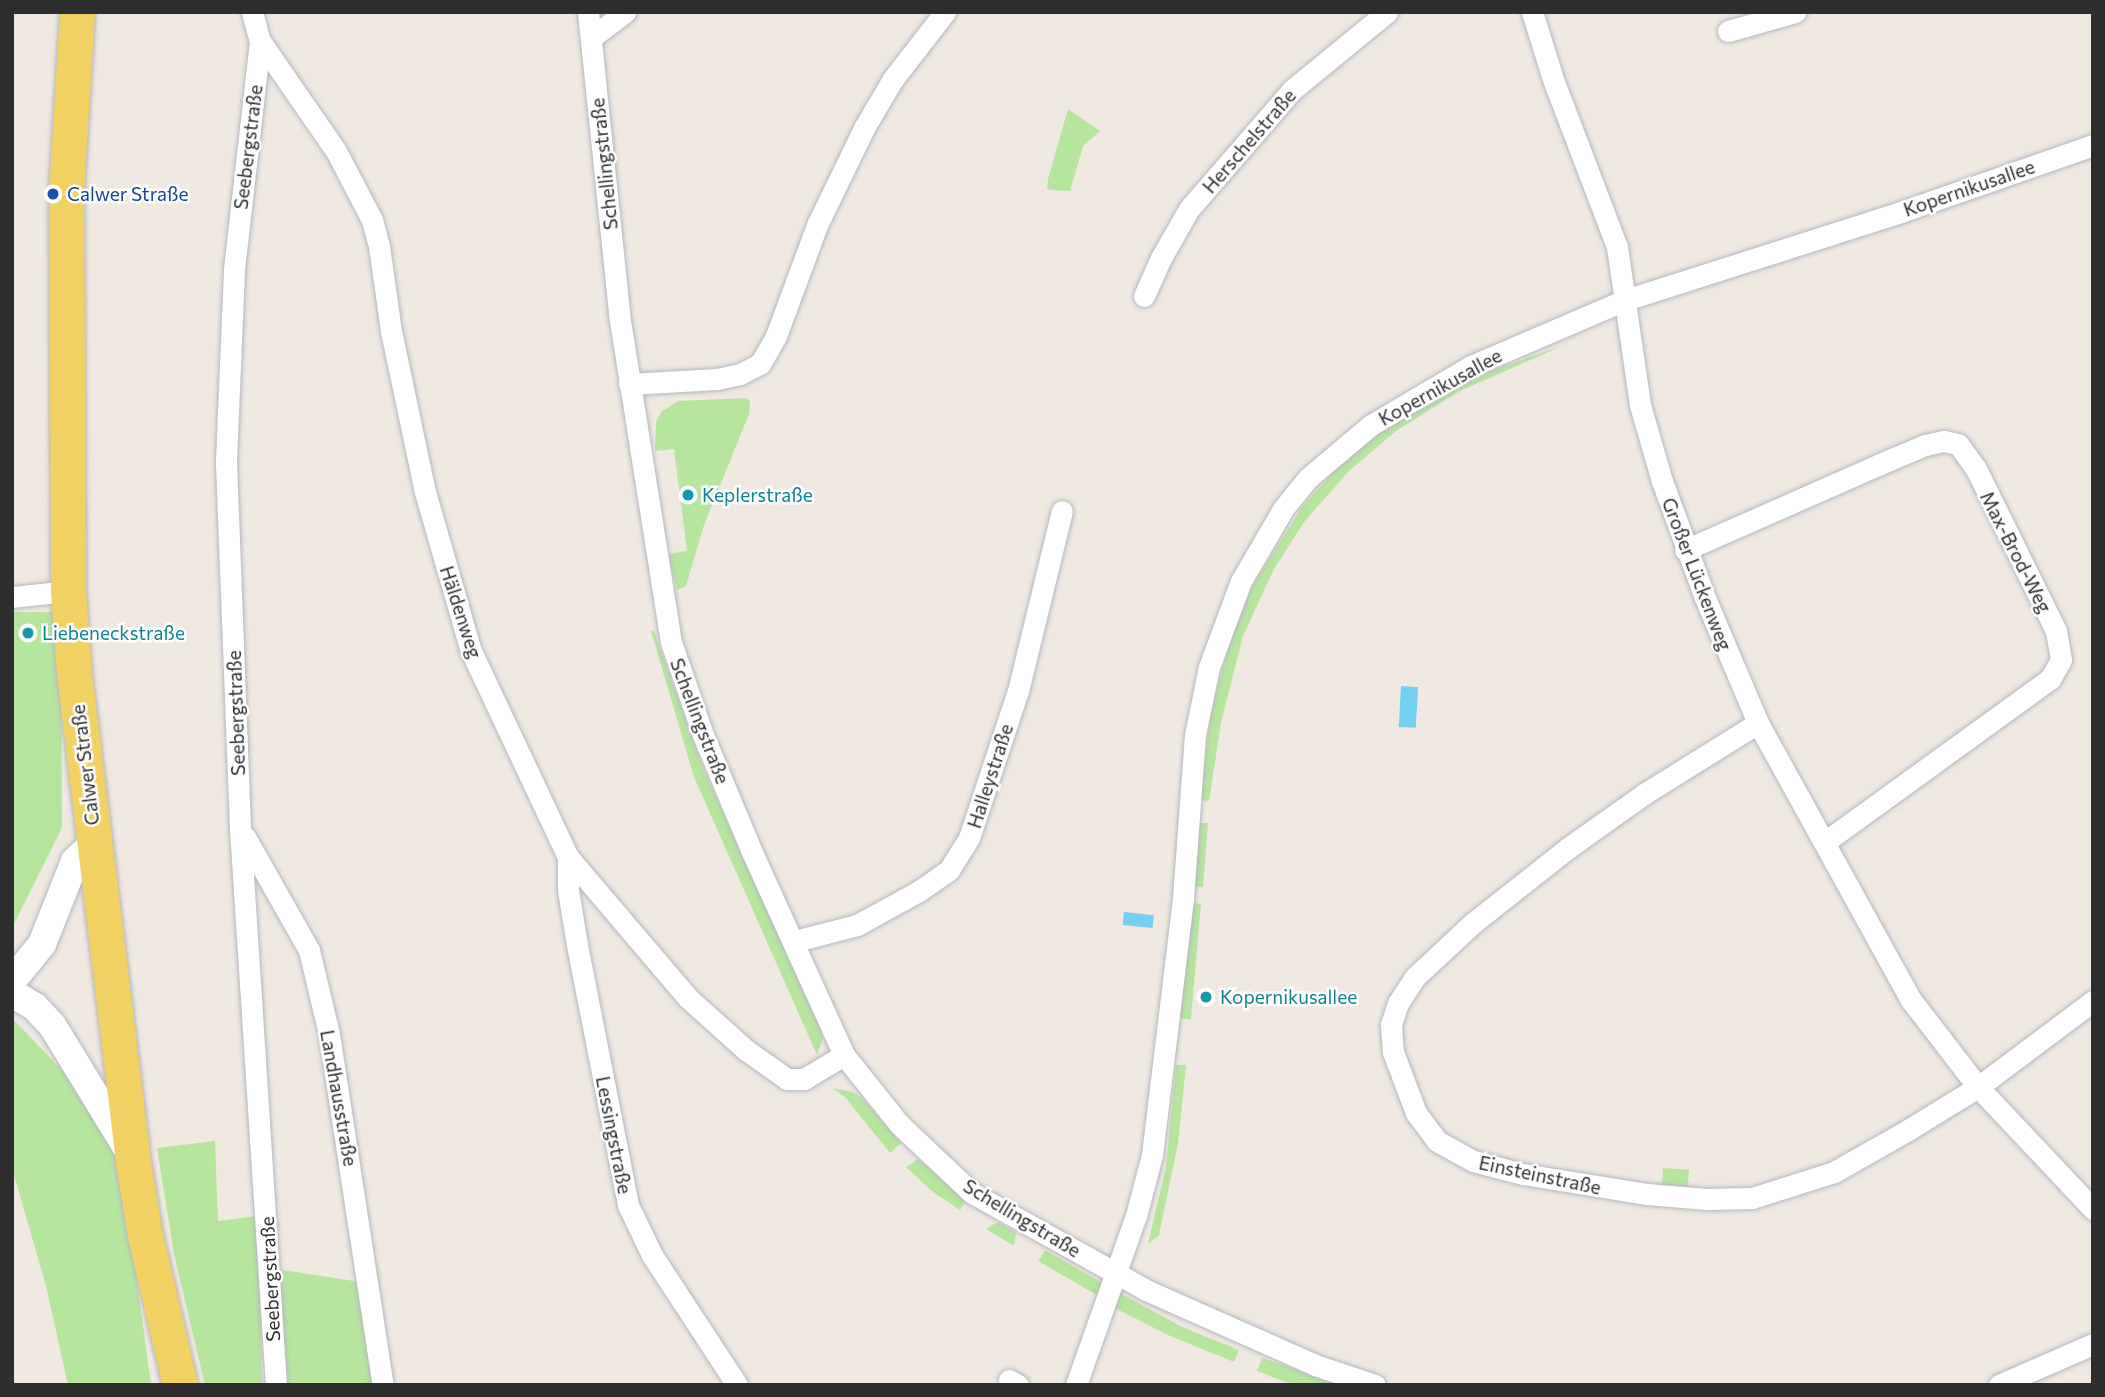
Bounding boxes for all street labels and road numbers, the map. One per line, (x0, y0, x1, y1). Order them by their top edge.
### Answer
street label: Seebergstraße (229, 83, 267, 211)
street label: Herschelstraße (1198, 84, 1300, 198)
street label: Schellingstraße (586, 97, 622, 231)
street label: Kopernikusallee (1900, 155, 2038, 221)
street label: Kopernikusallee (1374, 344, 1506, 430)
street label: Max-Brod-Weg (1976, 488, 2056, 616)
street label: Großer Lückenweg (1657, 494, 1737, 654)
street label: Häldenweg (435, 563, 487, 661)
street label: Seebergstraße (222, 650, 250, 776)
street label: Schellingstraße (666, 655, 734, 787)
street label: Calwer Straße (66, 703, 104, 827)
street label: Halleystraße (962, 721, 1018, 831)
street label: Landhausstraße (316, 1028, 362, 1168)
street label: Lessingstraße (591, 1074, 637, 1196)
street label: Einsteinstraße (1477, 1151, 1603, 1199)
street label: Schellingstraße (959, 1174, 1085, 1262)
street label: Seebergstraße (255, 1216, 285, 1342)

